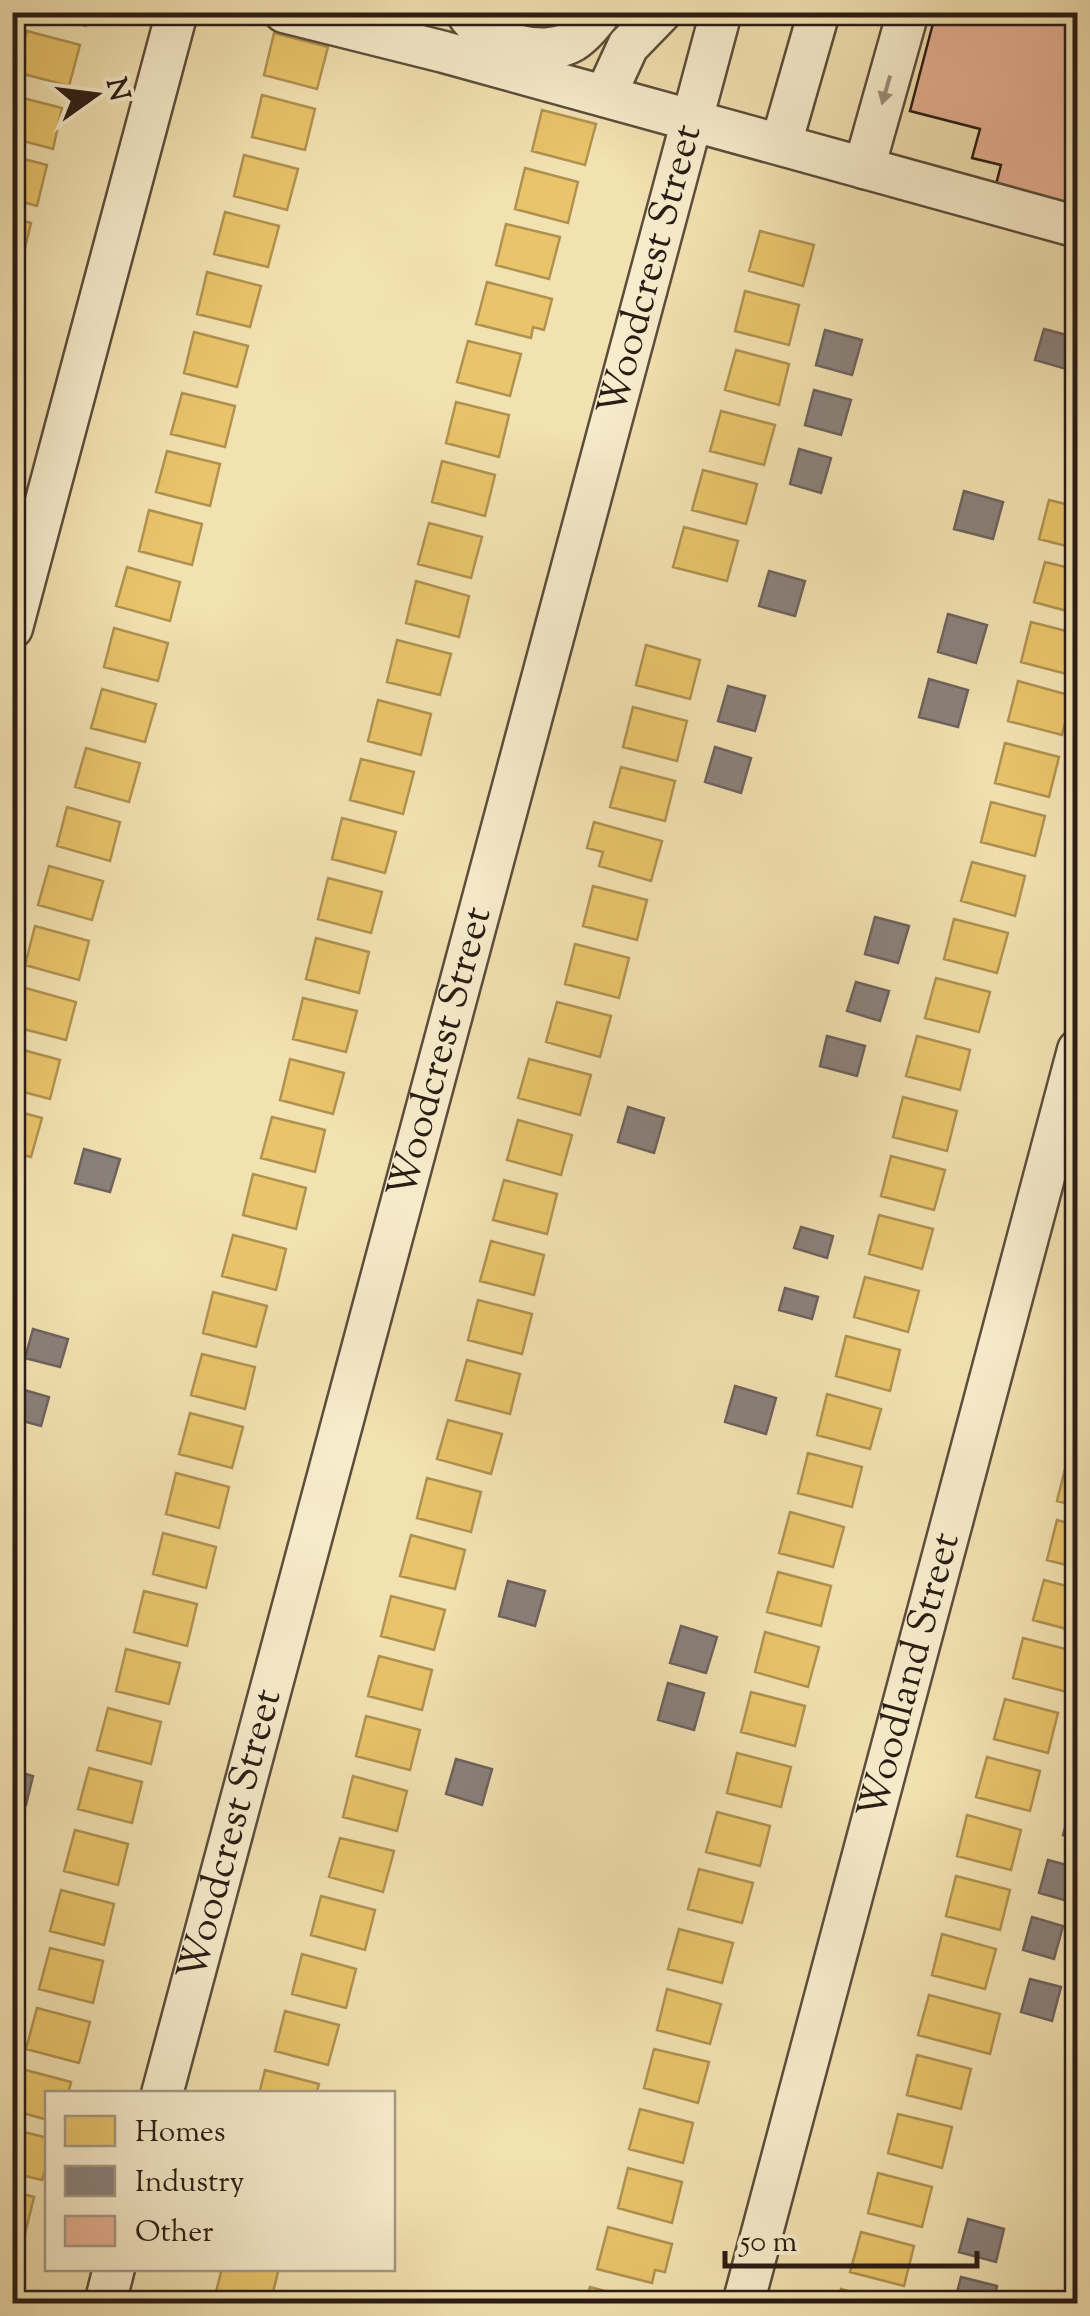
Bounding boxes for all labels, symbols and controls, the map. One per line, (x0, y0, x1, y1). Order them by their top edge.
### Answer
north arrow (45, 45, 145, 145)
text: N (94, 74, 138, 105)
one-way arrow (878, 75, 893, 106)
street label: Woodcrest Street (585, 118, 718, 423)
street label: Woodcrest Street (375, 901, 508, 1205)
street label: Woodland Street (845, 1526, 976, 1826)
street label: Woodcrest Street (165, 1683, 298, 1987)
legend (45, 2091, 395, 2271)
text: Homes (135, 2112, 225, 2155)
text: Industry (135, 2162, 244, 2205)
scale bar (725, 2206, 978, 2268)
text: Other (135, 2212, 213, 2255)
text: 50 m (738, 2222, 798, 2265)

